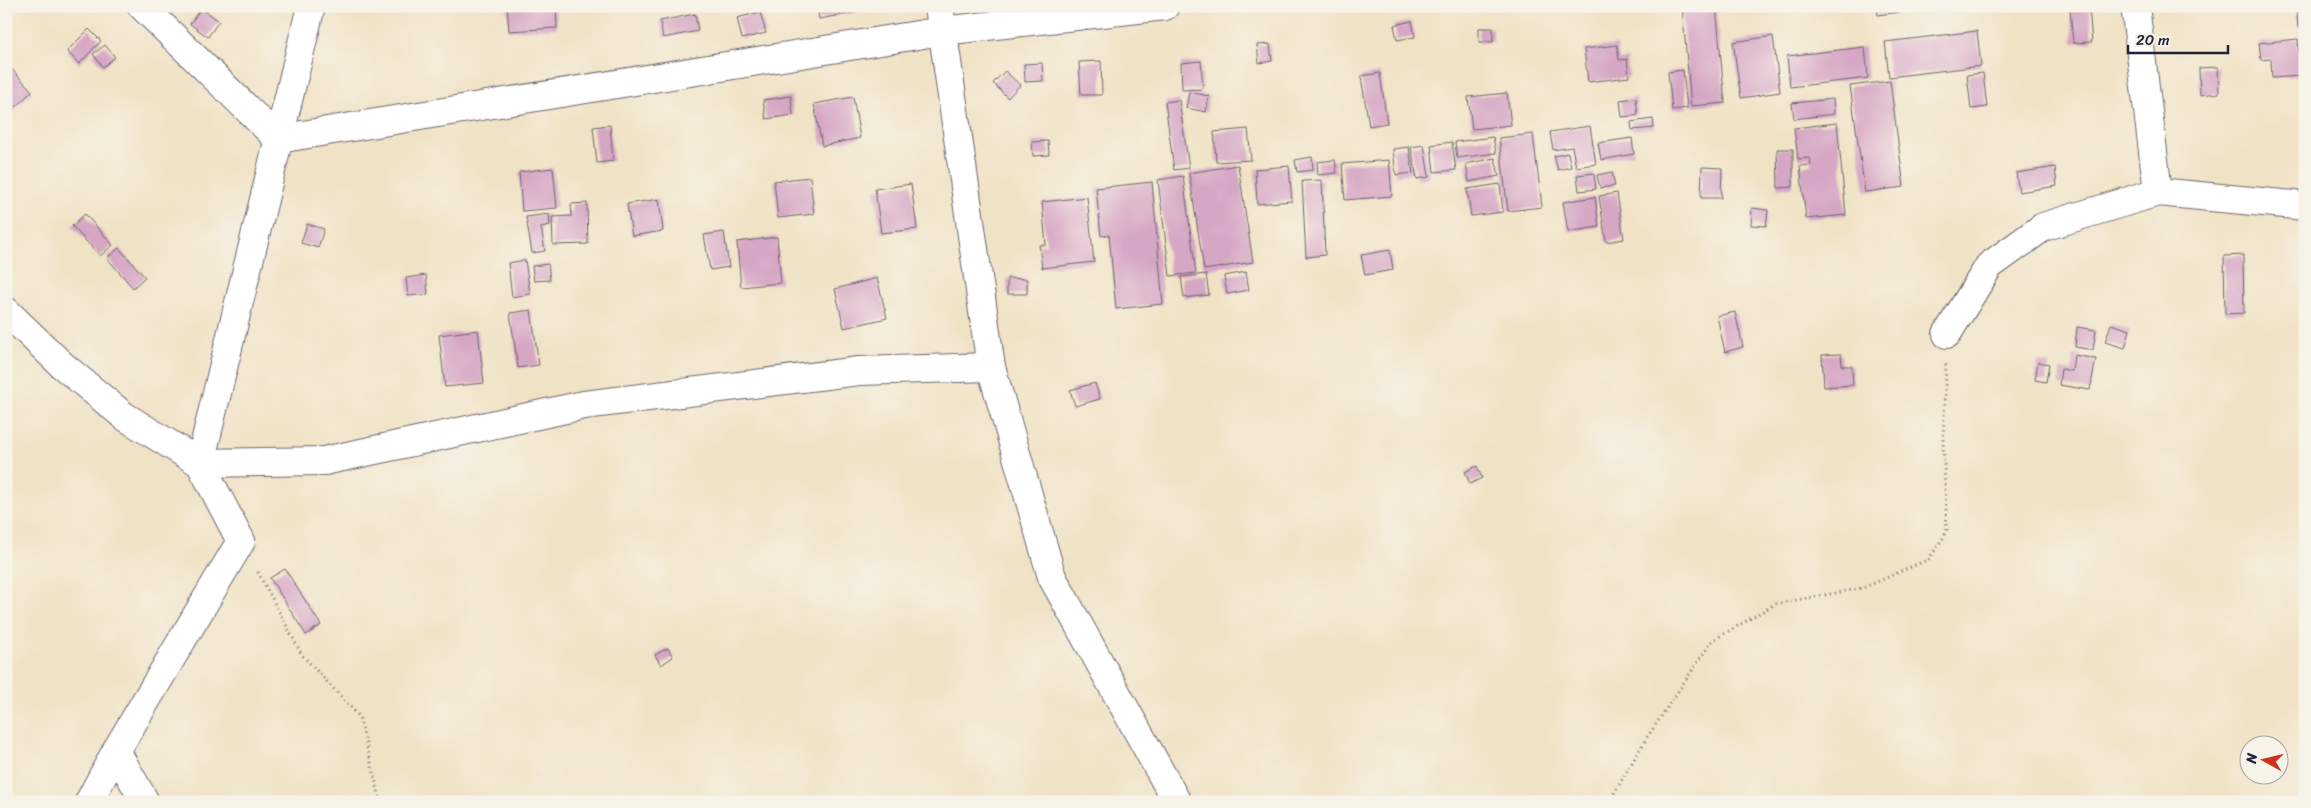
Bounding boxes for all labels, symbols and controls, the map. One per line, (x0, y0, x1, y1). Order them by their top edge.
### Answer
scale bar (2128, 22, 2228, 54)
text: 20 m (2136, 27, 2170, 53)
north arrow (2238, 736, 2288, 786)
text: N (2238, 751, 2265, 766)

